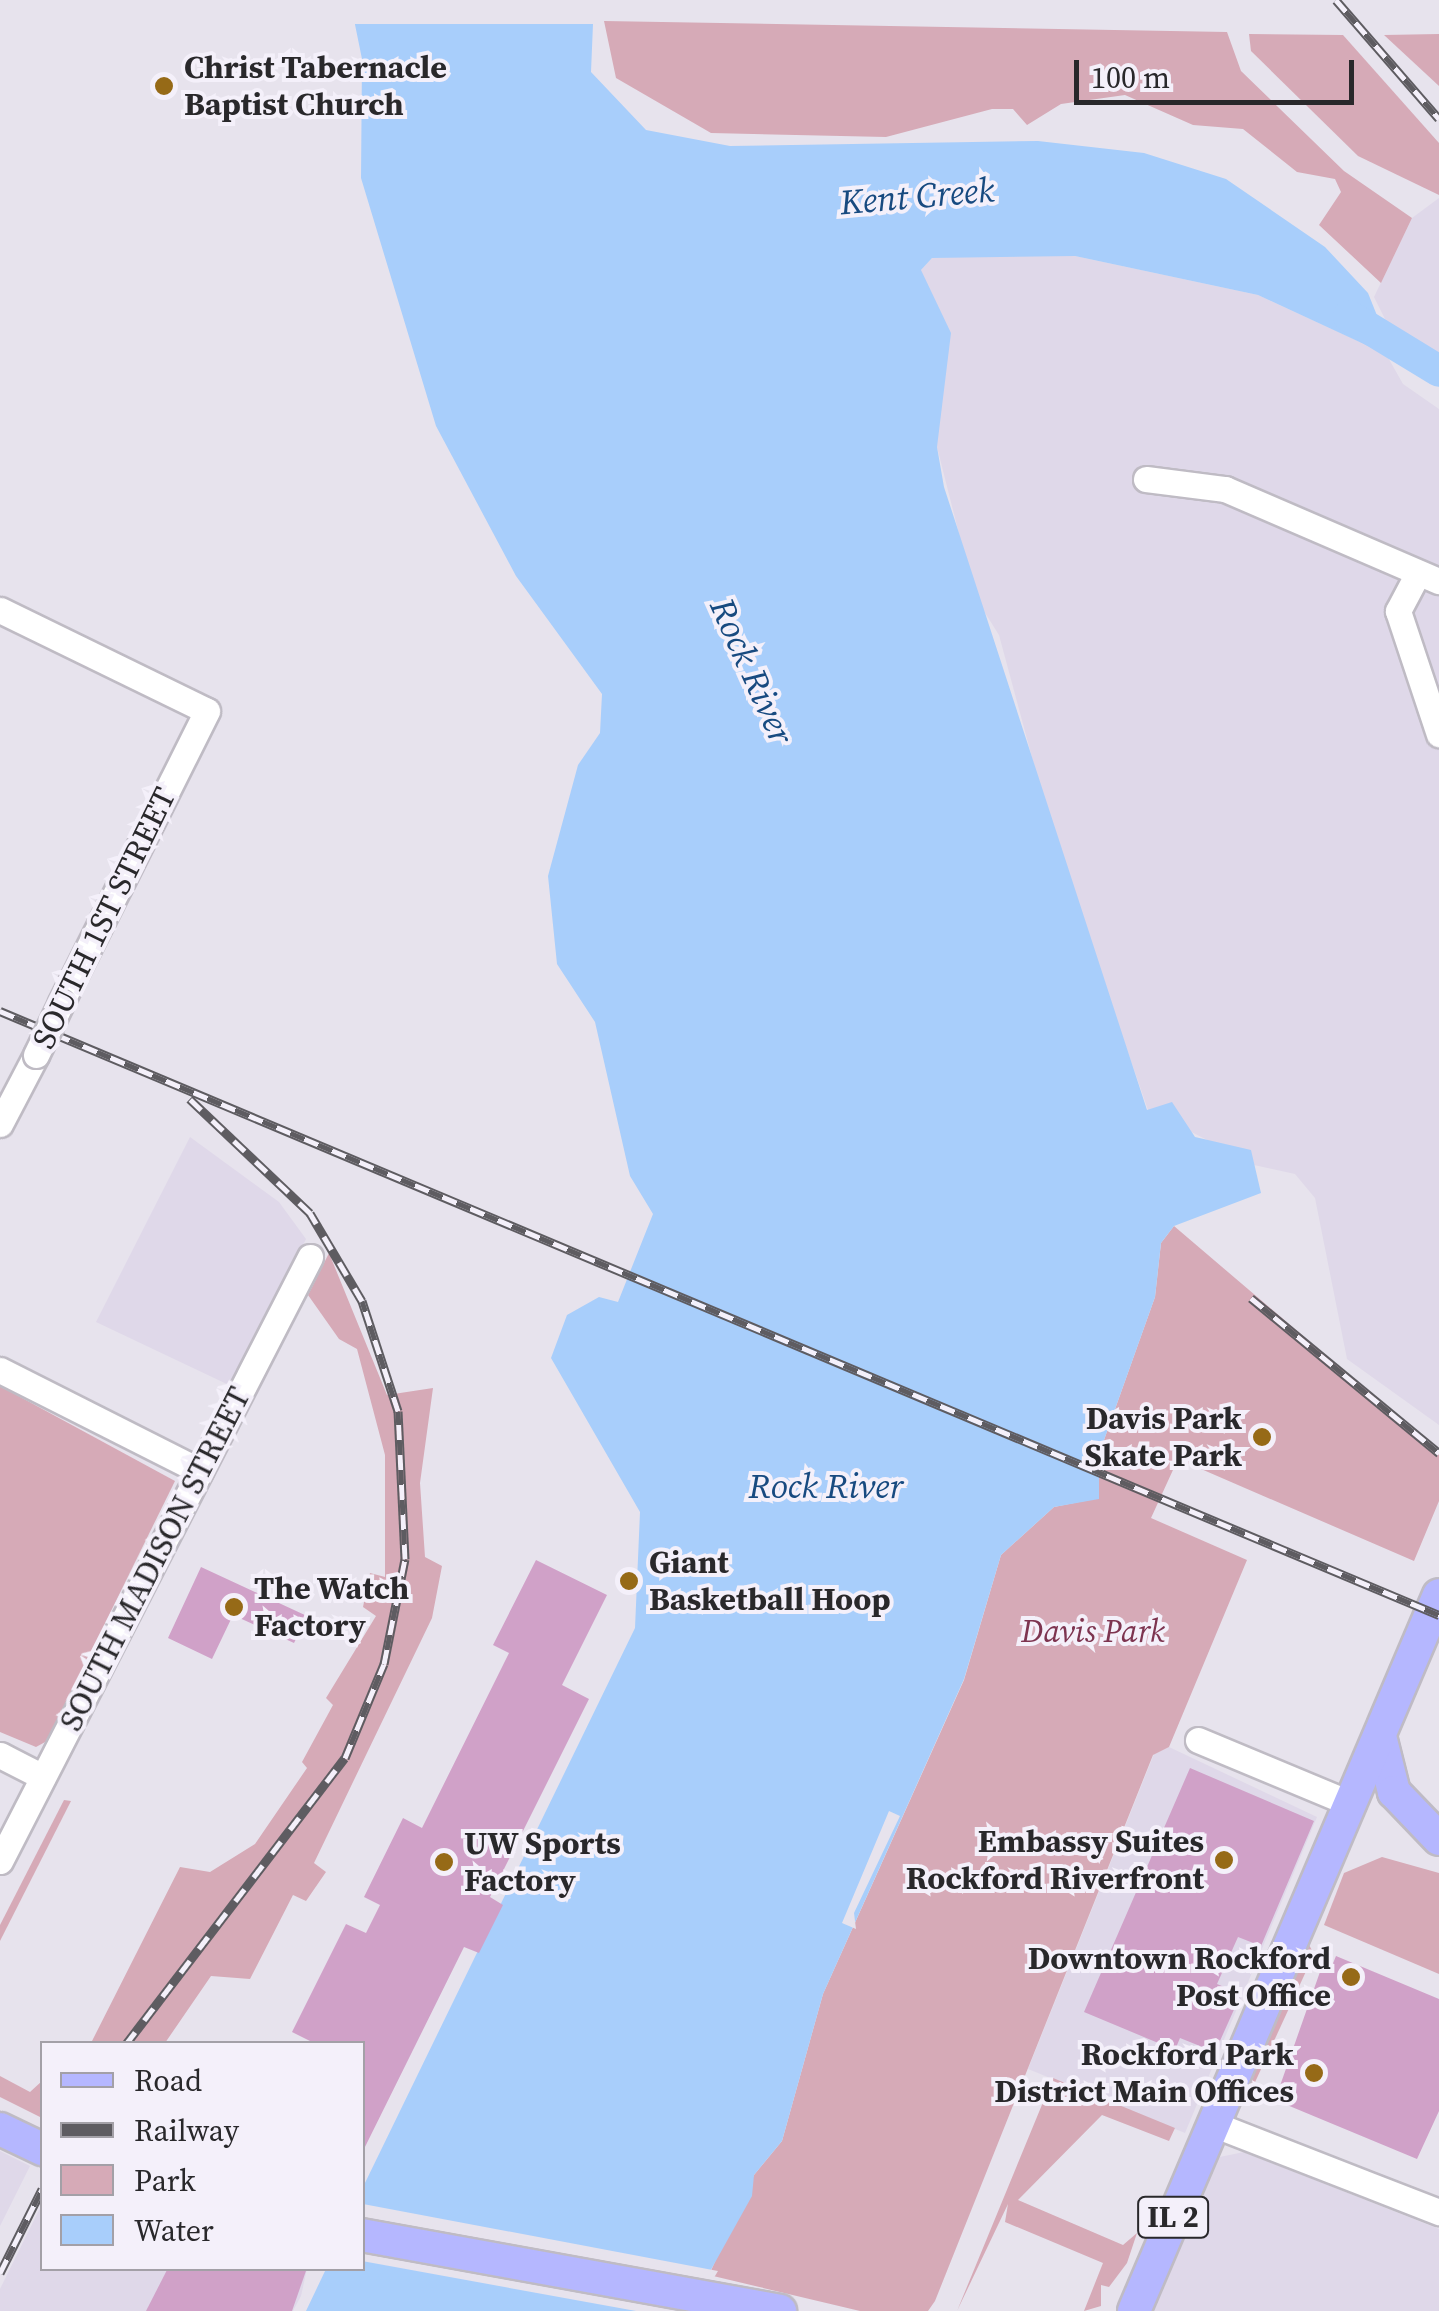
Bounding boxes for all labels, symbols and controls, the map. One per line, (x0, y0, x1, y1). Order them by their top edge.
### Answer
scale bar (1079, 40, 1359, 102)
place label: Christ Tabernacle Baptist Church (184, 49, 447, 124)
text: 100 m (1091, 57, 1170, 98)
marker: Christ Tabernacle Baptist Church (153, 75, 175, 97)
water label: Kent Creek (838, 168, 996, 224)
water label: Rock River (701, 592, 803, 750)
street label: SOUTH 1ST STREET (24, 781, 184, 1055)
street label: SOUTH MADISON STREET (52, 1381, 258, 1737)
place label: Davis Park Skate Park (1085, 1400, 1242, 1475)
marker: Davis Park Skate Park (1251, 1426, 1273, 1448)
water label: Rock River (748, 1465, 904, 1507)
place label: Giant Basketball Hoop (649, 1544, 890, 1619)
place label: The Watch Factory (254, 1570, 410, 1645)
marker: Giant Basketball Hoop (618, 1570, 640, 1592)
marker: The Watch Factory (223, 1596, 245, 1618)
park label: Davis Park (1021, 1612, 1165, 1650)
place label: Embassy Suites Rockford Riverfront (906, 1823, 1204, 1898)
place label: UW Sports Factory (464, 1825, 622, 1900)
marker: Embassy Suites Rockford Riverfront (1213, 1849, 1235, 1871)
marker: UW Sports Factory (433, 1851, 455, 1873)
place label: Downtown Rockford Post Office (1028, 1940, 1331, 2015)
marker: Downtown Rockford Post Office (1340, 1966, 1362, 1988)
place label: Rockford Park District Main Offices (994, 2036, 1294, 2111)
legend (40, 2041, 365, 2271)
text: Road (134, 2060, 202, 2101)
marker: Rockford Park District Main Offices (1303, 2062, 1325, 2084)
text: Railway (134, 2110, 239, 2151)
text: Park (134, 2160, 196, 2201)
road number: IL 2 (1136, 2192, 1210, 2242)
text: Water (134, 2210, 214, 2251)

